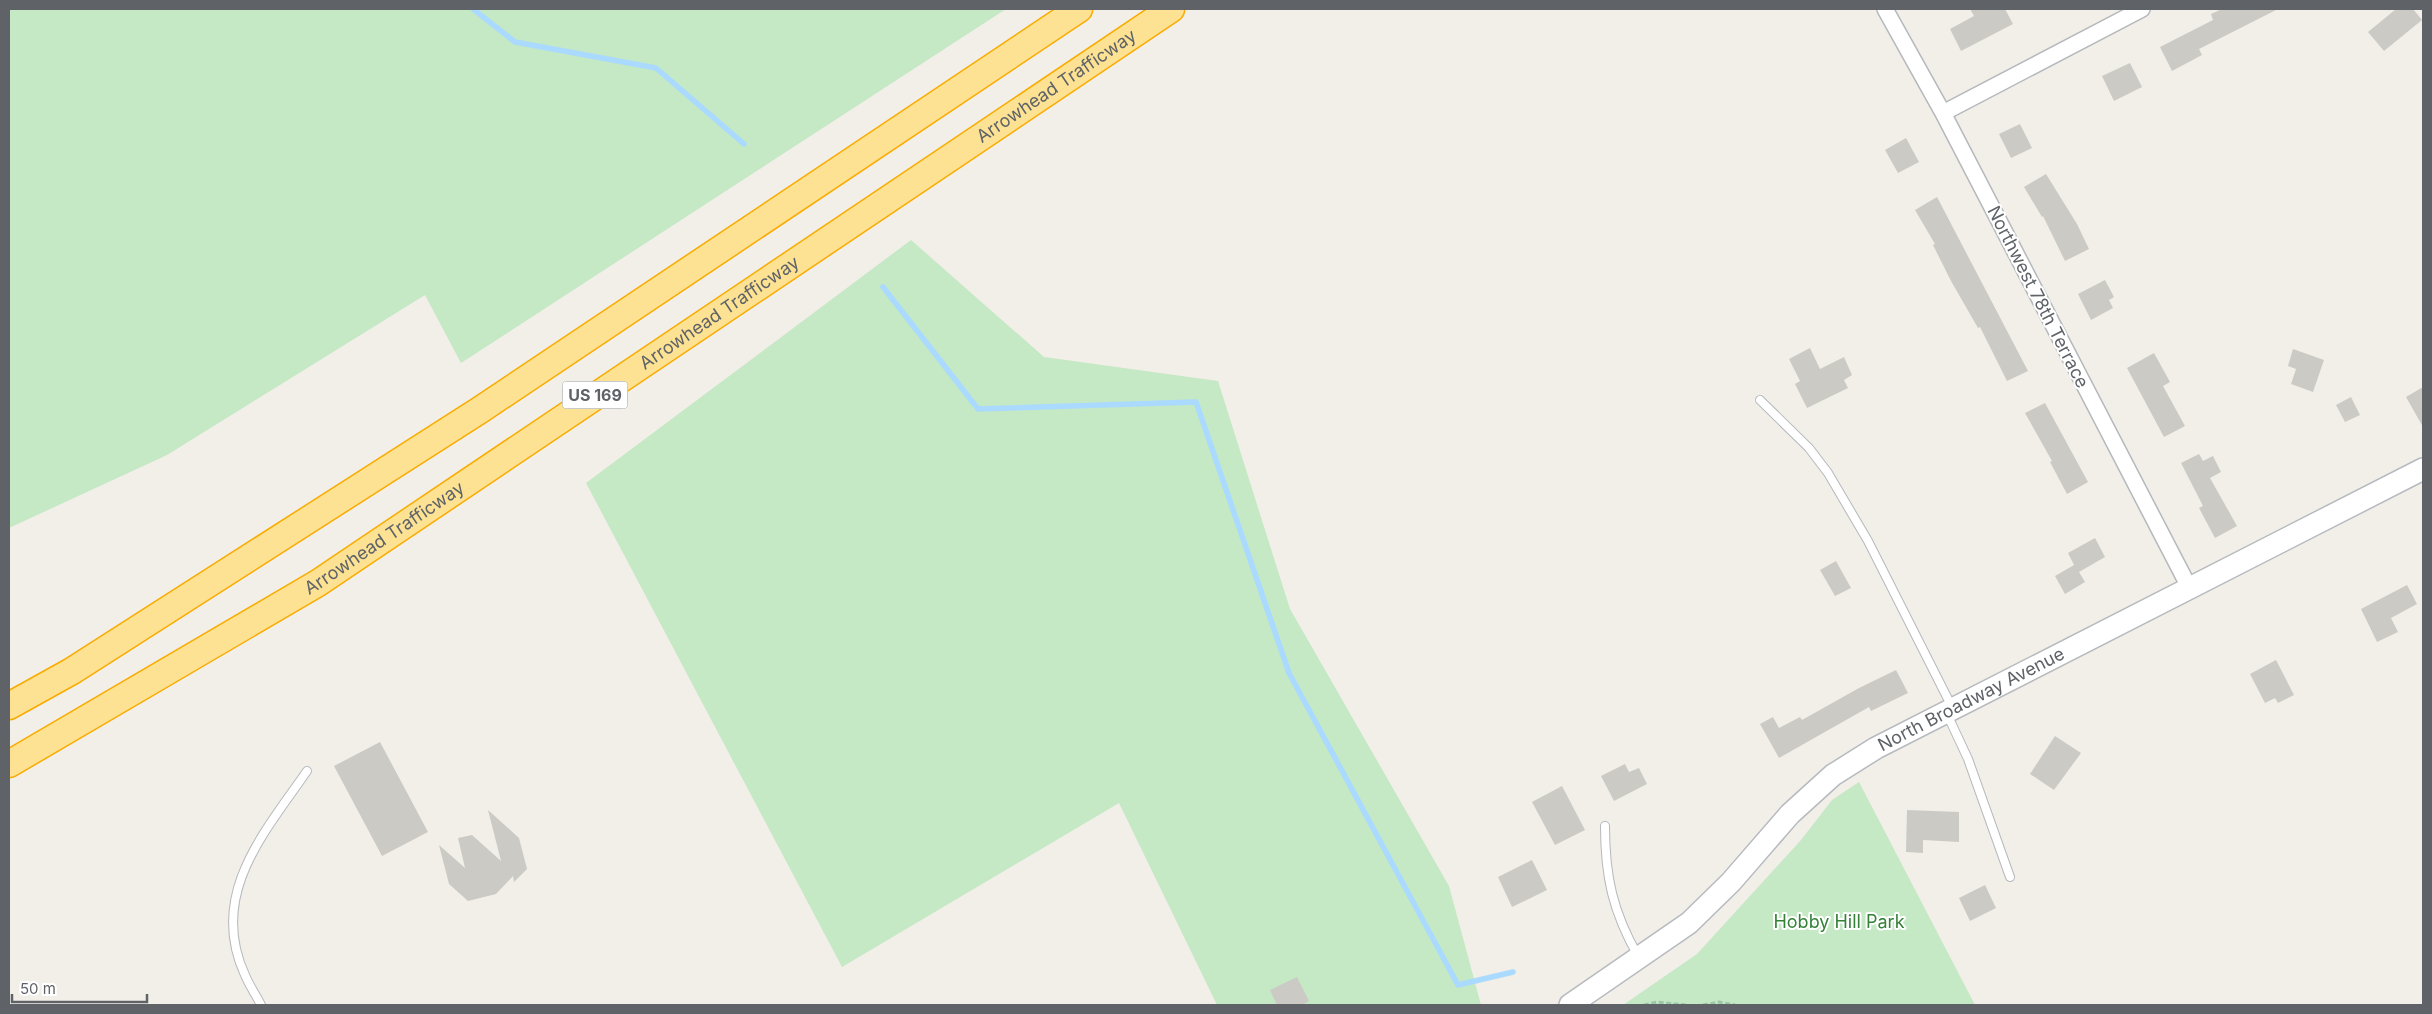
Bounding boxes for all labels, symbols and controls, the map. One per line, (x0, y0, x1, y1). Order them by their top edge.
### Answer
street label: Arrowhead Trafficway (972, 25, 1140, 147)
street label: Northwest 78th Terrace (1983, 202, 2094, 391)
street label: Arrowhead Trafficway (635, 251, 803, 374)
road number: US 169 (562, 382, 628, 408)
street label: Arrowhead Trafficway (300, 477, 468, 599)
street label: North Broadway Avenue (1874, 643, 2068, 755)
park label: Hobby Hill Park (1773, 911, 1905, 932)
scale bar (12, 972, 148, 1004)
text: 50 m (20, 979, 56, 998)

